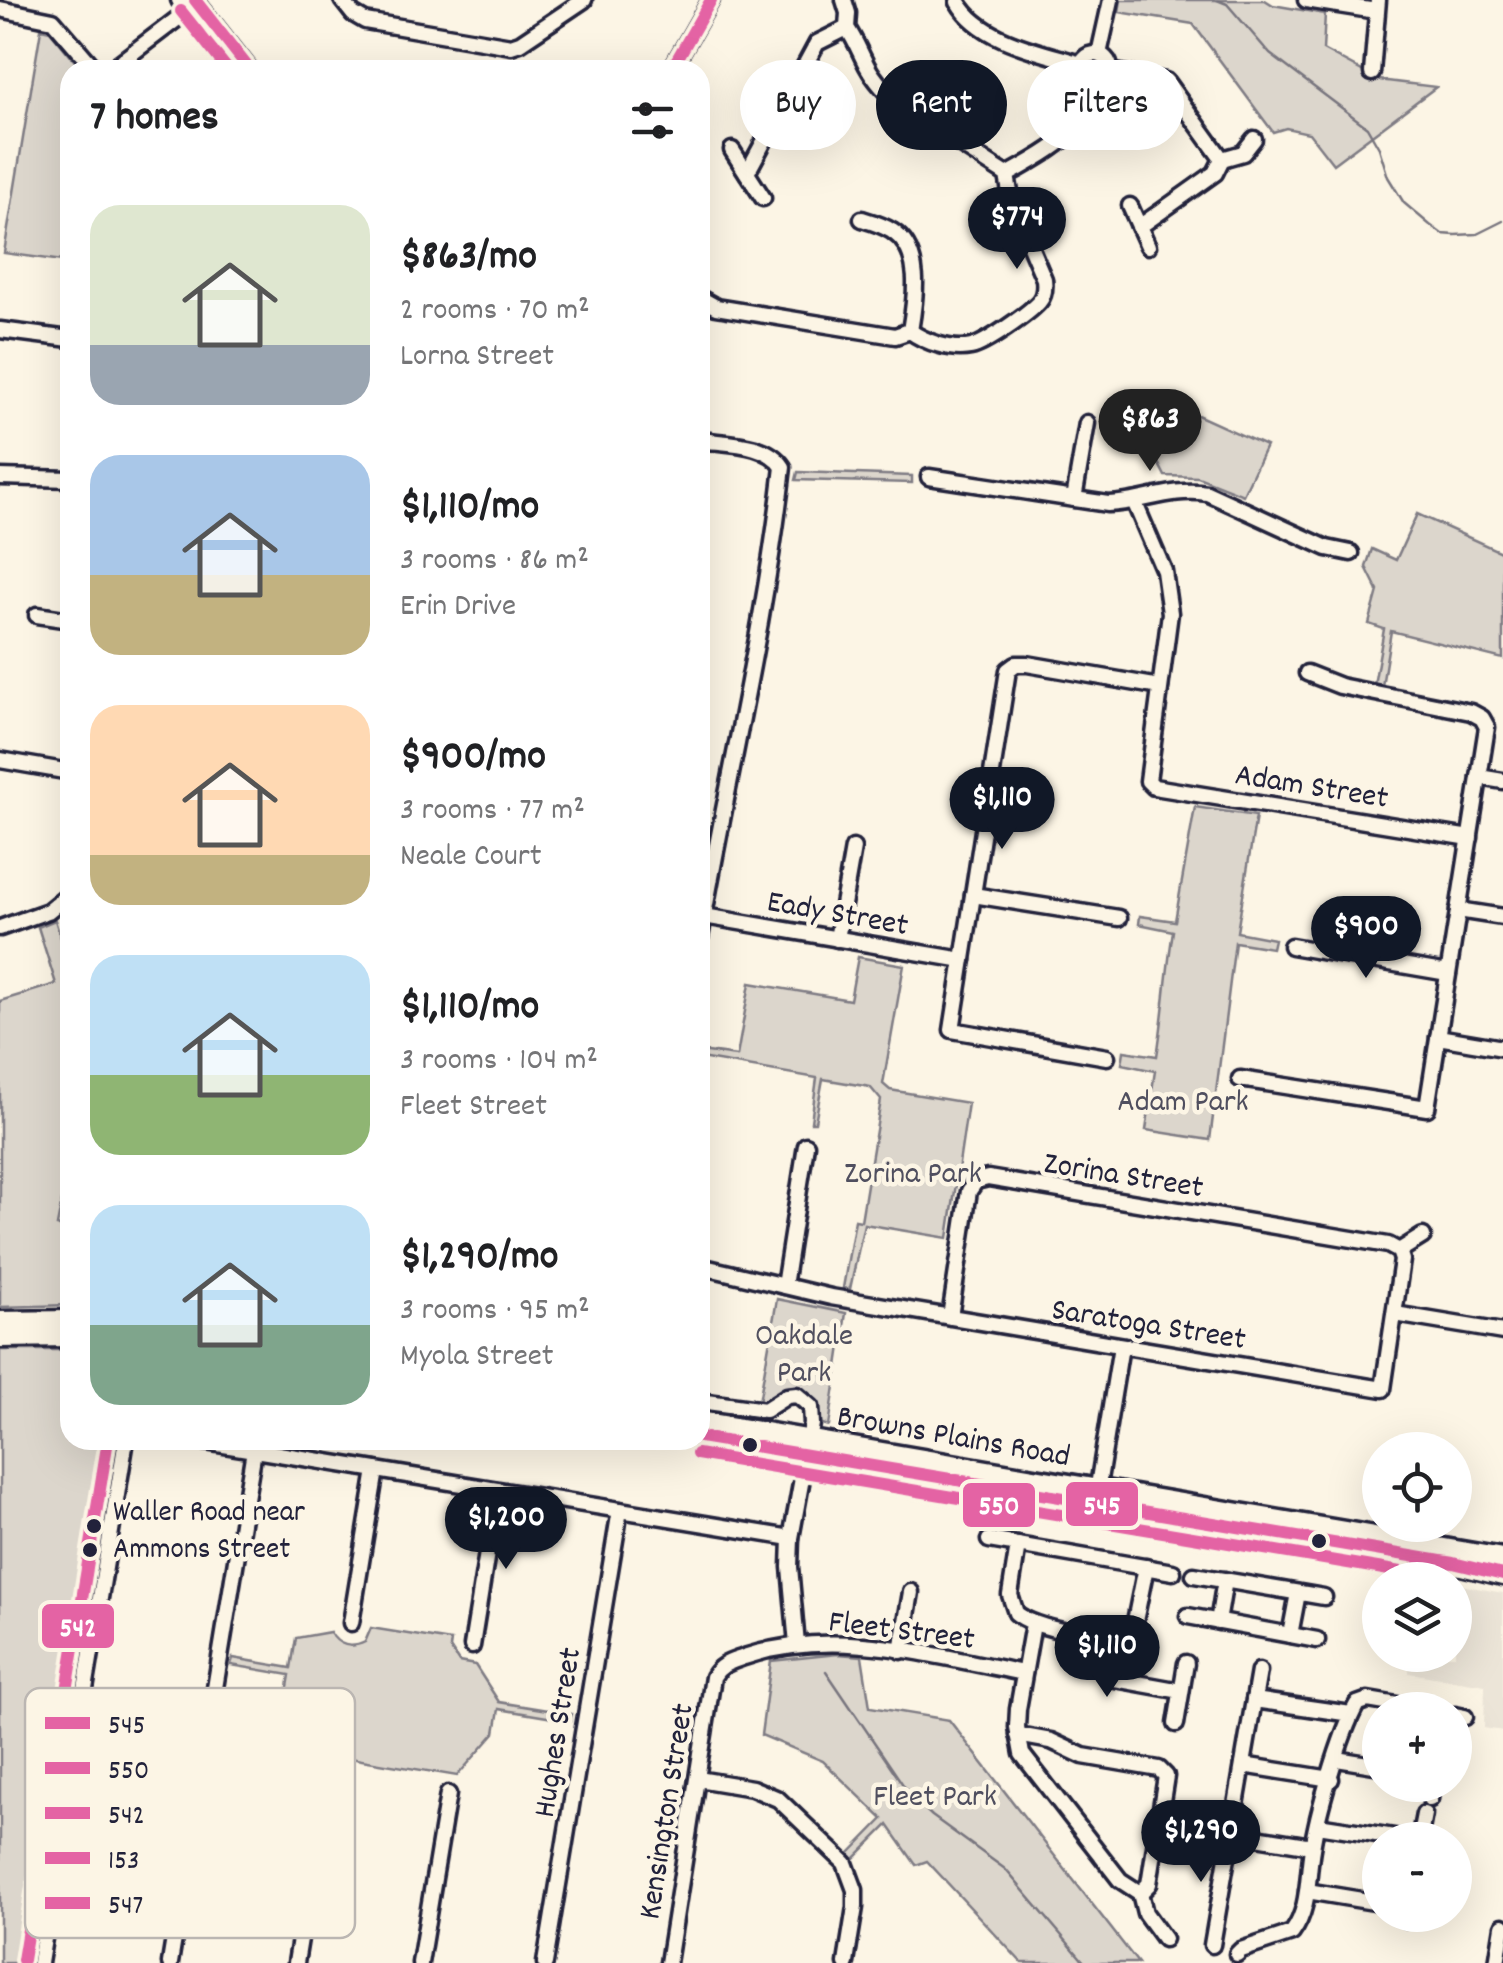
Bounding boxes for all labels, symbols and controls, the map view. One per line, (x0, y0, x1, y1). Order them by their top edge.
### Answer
chip: Buy (740, 60, 856, 150)
chip: Rent (876, 60, 1007, 150)
chip: Filters (1027, 60, 1184, 150)
text: 7 homes (90, 90, 219, 150)
icon: filters (625, 93, 680, 148)
pin: $774 (958, 187, 1076, 272)
text: $774 (990, 196, 1044, 242)
text: $863/mo (400, 229, 537, 289)
icon: home (170, 245, 290, 365)
text: 2 rooms · 70 m² (400, 289, 590, 335)
text: Lorna Street (400, 335, 554, 381)
pin: $863 (1091, 389, 1209, 474)
text: $863 (1121, 398, 1179, 444)
text: $1,110/mo (400, 479, 539, 539)
icon: home (170, 495, 290, 615)
text: 3 rooms · 86 m² (400, 539, 589, 585)
text: Erin Drive (400, 585, 516, 631)
text: $900/mo (400, 729, 546, 789)
icon: home (170, 745, 290, 865)
street label: Adam Street (1231, 754, 1391, 824)
pin: $1,110 (921, 767, 1083, 852)
text: $1,110 (972, 776, 1032, 822)
text: 3 rooms · 77 m² (400, 789, 585, 835)
text: Neale Court (400, 835, 541, 881)
street label: Eady Street (763, 881, 912, 951)
pin: $900 (1307, 896, 1425, 981)
text: $900 (1333, 905, 1399, 951)
text: $1,110/mo (400, 979, 539, 1039)
icon: home (170, 995, 290, 1115)
text: 3 rooms · 104 m² (400, 1039, 598, 1085)
park label: Adam Park (1117, 1081, 1249, 1127)
text: Fleet Street (400, 1085, 547, 1131)
street label: Zorina Street (1040, 1143, 1206, 1213)
park label: Zorina Park (844, 1153, 982, 1199)
text: $1,290/mo (400, 1229, 558, 1289)
icon: home (170, 1245, 290, 1365)
text: 3 rooms · 95 m² (400, 1289, 590, 1335)
street label: Saratoga Street (1048, 1289, 1249, 1365)
park label: Oakdale Park (755, 1315, 853, 1398)
text: Myola Street (400, 1335, 554, 1381)
street label: Browns Plains Road (833, 1396, 1073, 1482)
map controls (1362, 1432, 1472, 1932)
button: locate (1362, 1432, 1472, 1542)
unlabelled marker (740, 1435, 760, 1455)
line badge: 545 (1064, 1480, 1140, 1528)
line badge: 550 (961, 1481, 1037, 1529)
pin: $1,200 (425, 1487, 587, 1572)
text: 550 (978, 1489, 1020, 1529)
text: 545 (1083, 1489, 1121, 1529)
place label: Waller Road near Ammons Street (113, 1493, 305, 1573)
text: $1,200 (467, 1496, 545, 1542)
marker: Waller Road near Ammons Street (84, 1516, 104, 1536)
unlabelled marker (1309, 1531, 1329, 1551)
unlabelled marker (80, 1540, 100, 1560)
button: layers (1362, 1562, 1472, 1672)
street label: Fleet Street (826, 1601, 977, 1665)
line badge: 542 (40, 1602, 116, 1650)
text: 542 (60, 1611, 96, 1651)
pin: $1,110 (1026, 1615, 1188, 1700)
text: $1,110 (1077, 1624, 1137, 1670)
street label: Hughes Street (524, 1644, 596, 1821)
legend (25, 1688, 355, 1938)
button: + (1362, 1692, 1472, 1802)
street label: Kensington Street (629, 1700, 709, 1923)
text: 545 (108, 1708, 146, 1748)
text: 550 (108, 1753, 149, 1793)
park label: Fleet Park (873, 1776, 997, 1822)
text: 542 (108, 1798, 145, 1838)
pin: $1,290 (1120, 1800, 1282, 1885)
text: $1,290 (1163, 1809, 1239, 1855)
button: − (1362, 1822, 1472, 1932)
text: 153 (108, 1843, 140, 1883)
text: 547 (108, 1888, 143, 1928)

